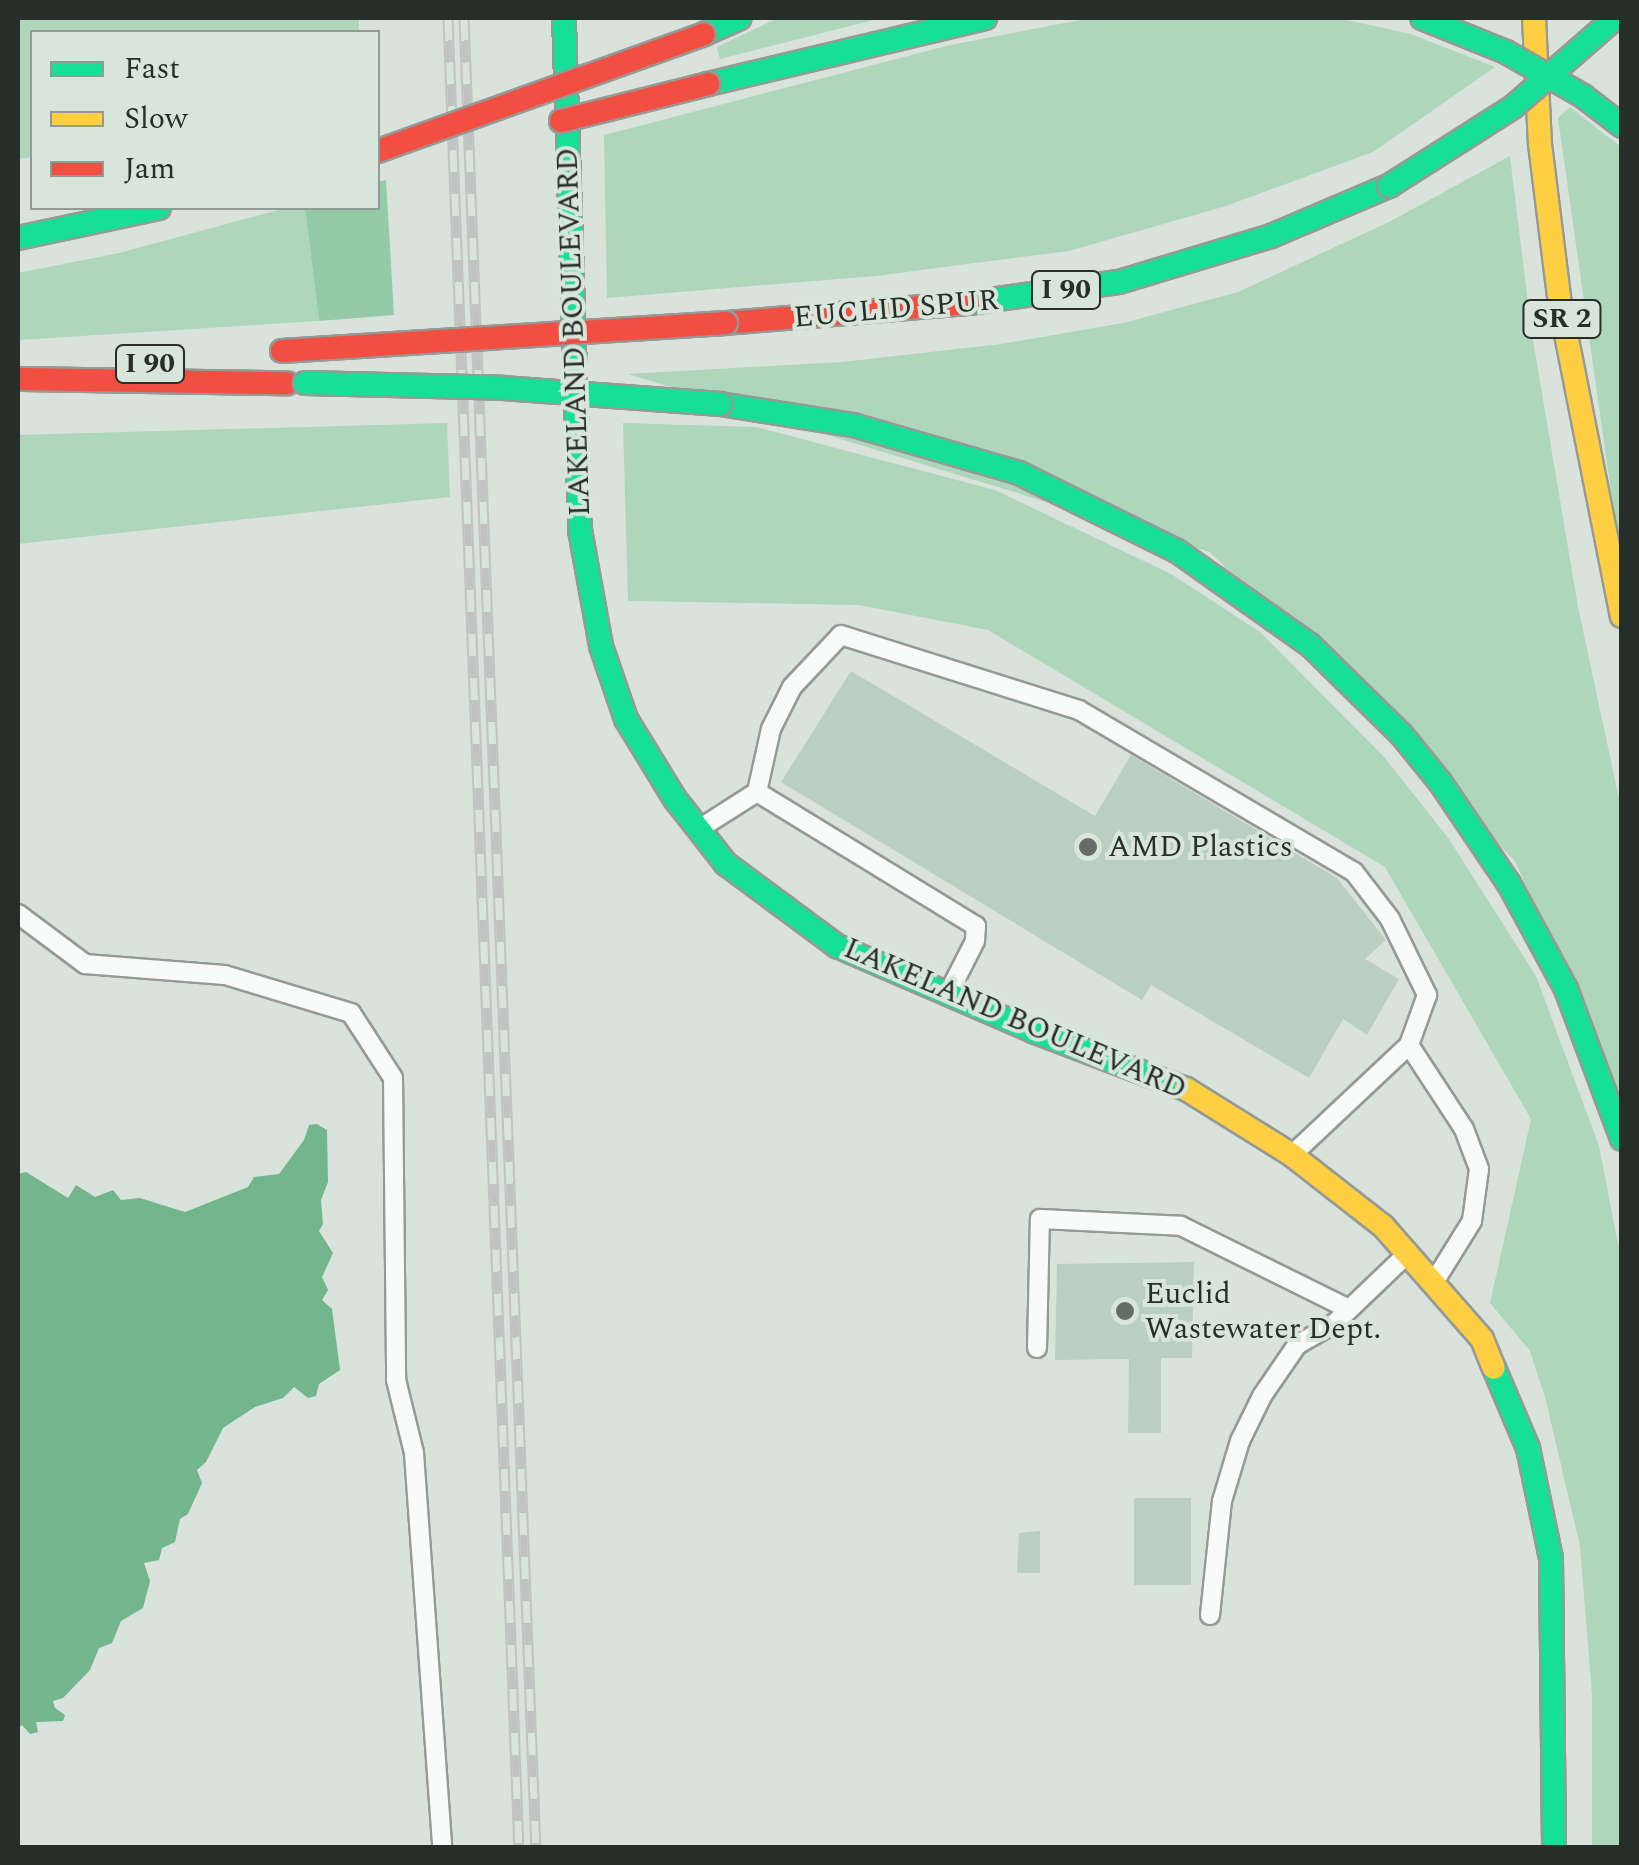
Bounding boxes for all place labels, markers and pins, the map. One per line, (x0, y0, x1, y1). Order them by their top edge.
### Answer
place label: AMD Plastics (1108, 829, 1293, 865)
marker: AMD Plastics (1077, 836, 1099, 858)
place label: Euclid Wastewater Dept. (1145, 1276, 1381, 1346)
marker: Euclid Wastewater Dept. (1114, 1300, 1136, 1322)

